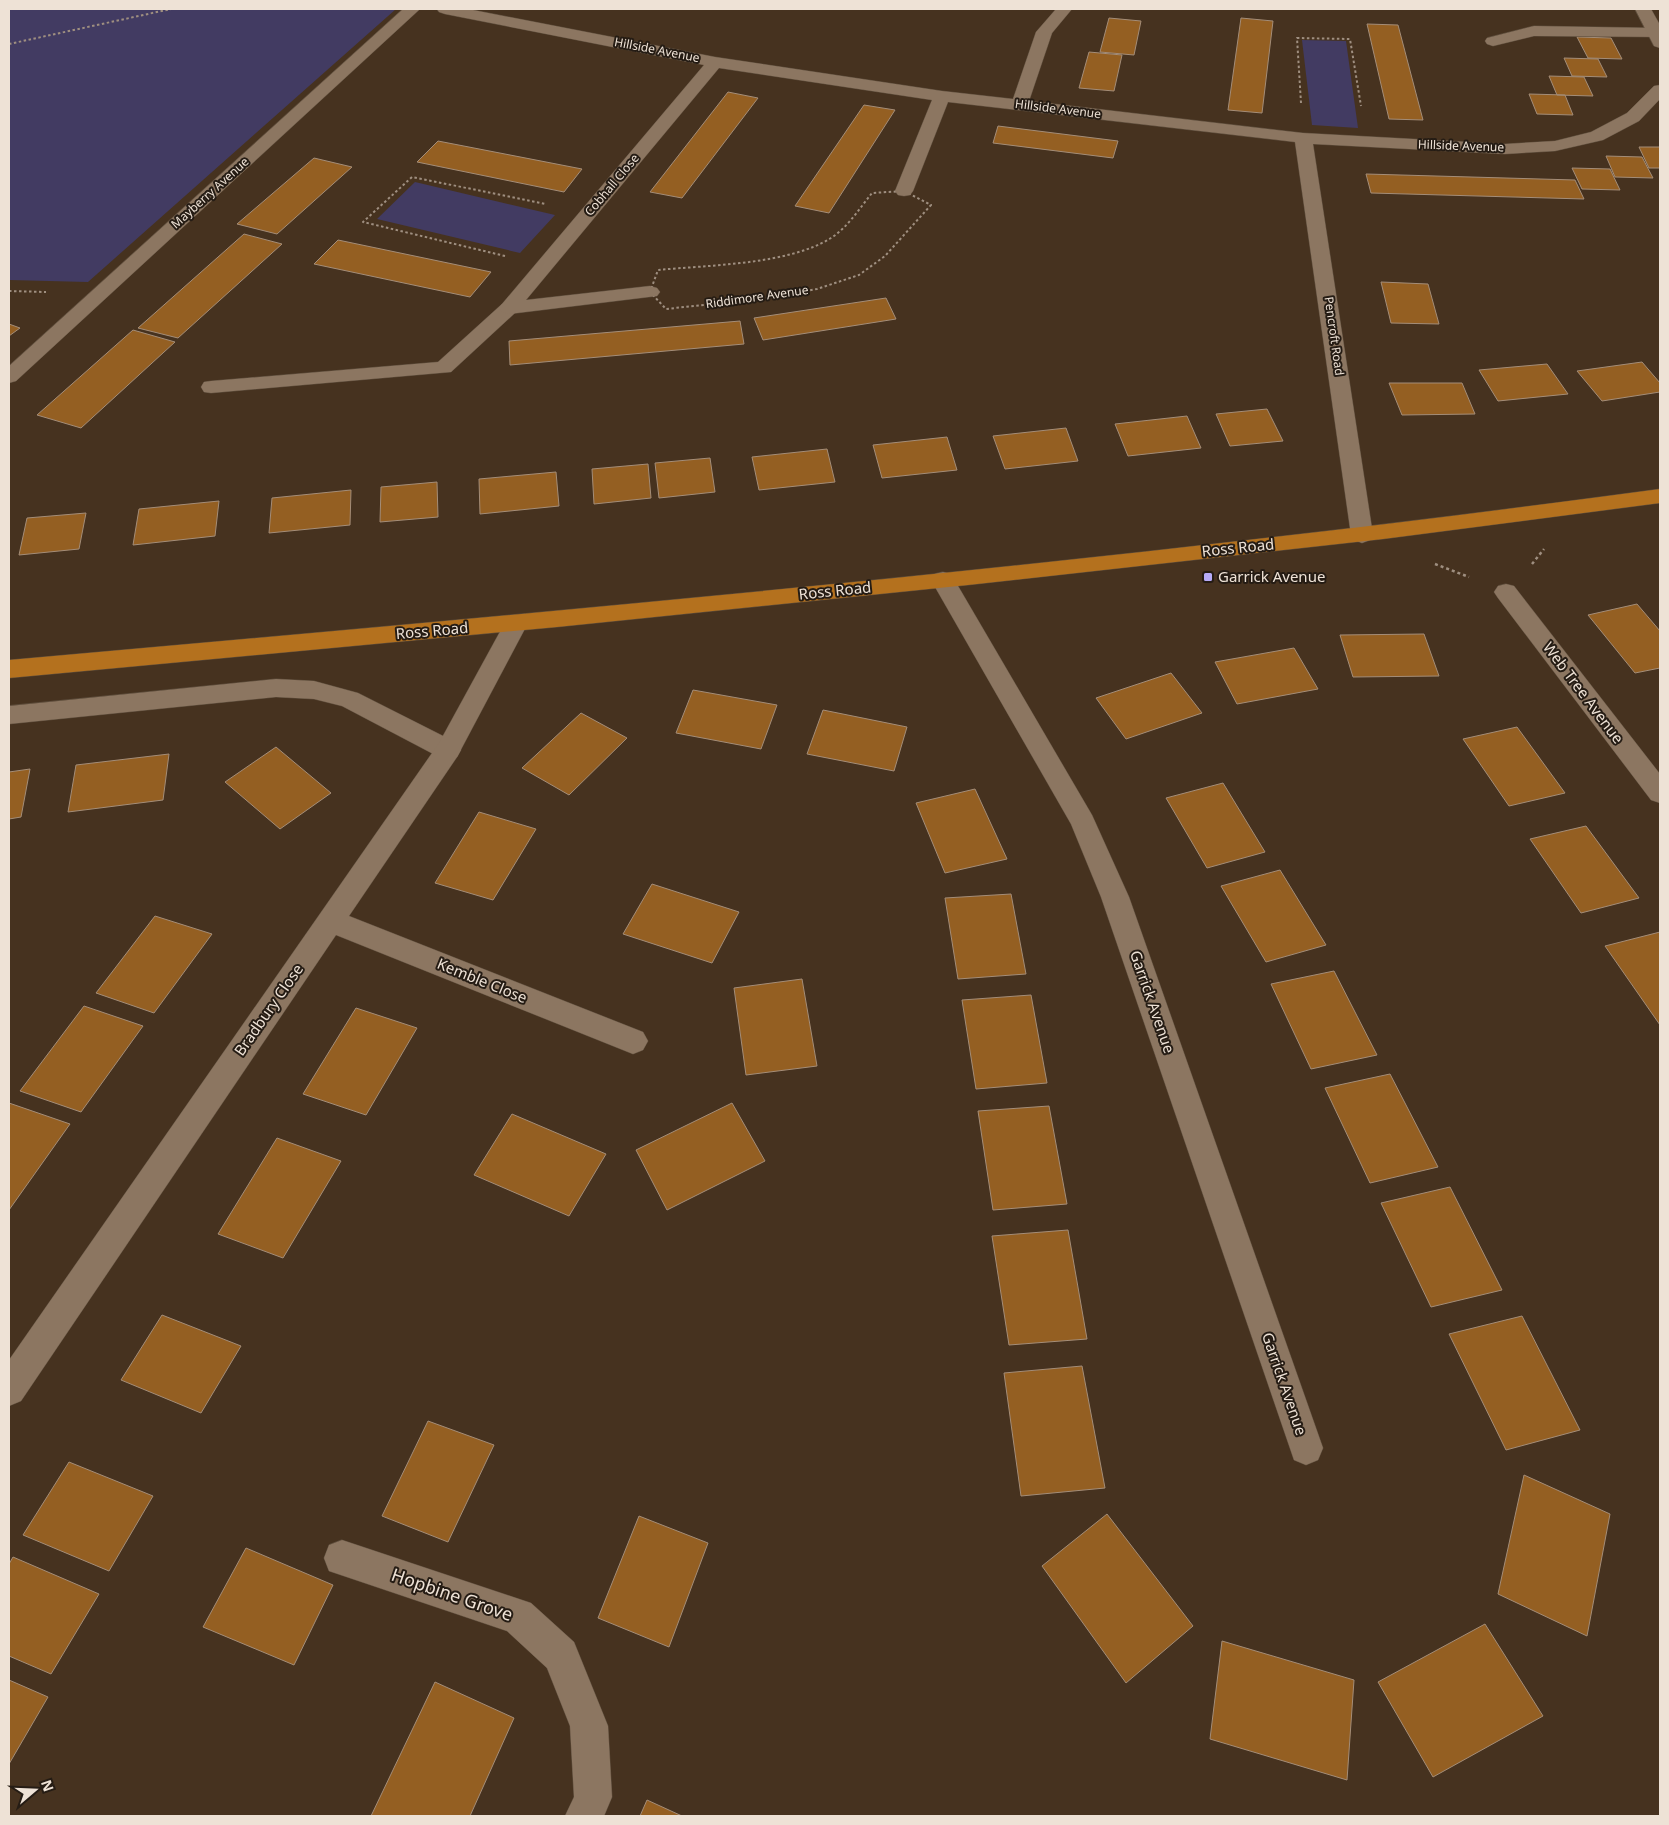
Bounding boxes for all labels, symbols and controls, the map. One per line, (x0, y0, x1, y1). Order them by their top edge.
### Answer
street label: Hillside Avenue (613, 33, 701, 66)
street label: Hillside Avenue (1014, 95, 1102, 122)
street label: Hillside Avenue (1418, 135, 1505, 156)
street label: Cobhall Close (581, 150, 643, 219)
street label: Mayberry Avenue (167, 153, 252, 232)
street label: Riddimore Avenue (704, 281, 810, 312)
street label: Pencroft Road (1321, 295, 1348, 377)
street label: Ross Road (1201, 533, 1275, 561)
place label: Garrick Avenue (1218, 566, 1325, 586)
marker: Garrick Avenue (1202, 571, 1214, 583)
street label: Ross Road (798, 576, 872, 604)
street label: Ross Road (395, 617, 469, 643)
street label: Web Tree Avenue (1539, 638, 1629, 747)
street label: Garrick Avenue (1126, 948, 1180, 1056)
street label: Kemble Close (434, 953, 530, 1007)
street label: Bradbury Close (229, 960, 307, 1059)
street label: Garrick Avenue (1258, 1330, 1312, 1438)
street label: Hopbine Grove (388, 1562, 516, 1626)
north arrow (10, 1765, 60, 1815)
text: N (37, 1777, 59, 1794)

